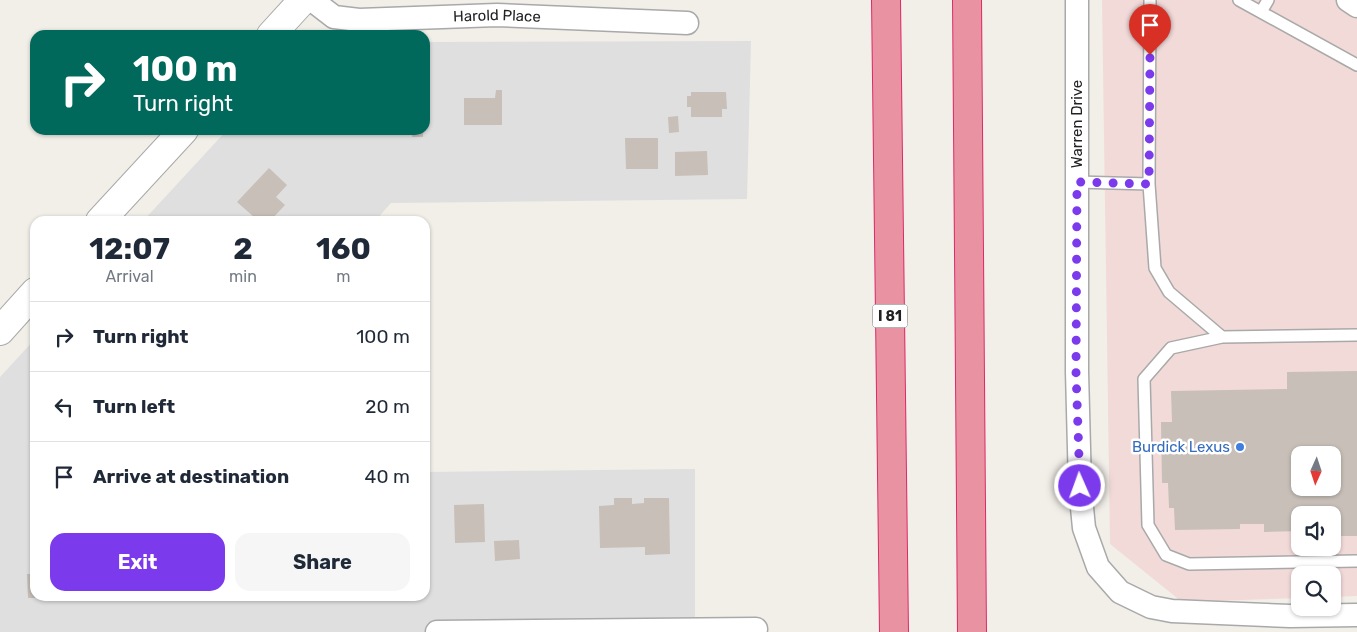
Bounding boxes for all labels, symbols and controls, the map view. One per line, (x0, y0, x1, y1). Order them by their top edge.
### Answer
pin (1129, 4, 1171, 55)
street label: Harold Place (453, 6, 541, 26)
icon: arrive (1136, 11, 1164, 39)
text: 100 m (133, 48, 238, 90)
icon: right (50, 50, 115, 115)
street label: Warren Drive (1068, 80, 1086, 168)
text: Turn right (133, 90, 233, 117)
text: 12:07 (89, 231, 170, 267)
text: 2 (233, 231, 253, 267)
text: 160 (316, 231, 371, 267)
text: Arrival (106, 267, 154, 286)
text: min (229, 267, 257, 286)
text: m (336, 267, 351, 286)
road number: I 81 (872, 304, 908, 328)
icon: right (50, 323, 78, 351)
text: Turn right (93, 325, 188, 348)
text: 100 m (356, 325, 410, 348)
icon: left (50, 393, 78, 421)
text: Turn left (93, 395, 175, 418)
text: 20 m (365, 395, 410, 418)
place label: Burdick Lexus (1132, 438, 1230, 456)
marker: Burdick Lexus (1234, 441, 1246, 453)
north arrow (1291, 446, 1341, 496)
map controls (1291, 446, 1341, 616)
position arrow (1053, 459, 1105, 511)
icon: arrive (50, 463, 78, 491)
text: Arrive at destination (93, 465, 289, 488)
text: 40 m (365, 465, 410, 488)
button: sound (1291, 506, 1341, 556)
button: Exit (50, 533, 225, 591)
button: Share (235, 533, 410, 591)
button: search (1291, 566, 1341, 616)

